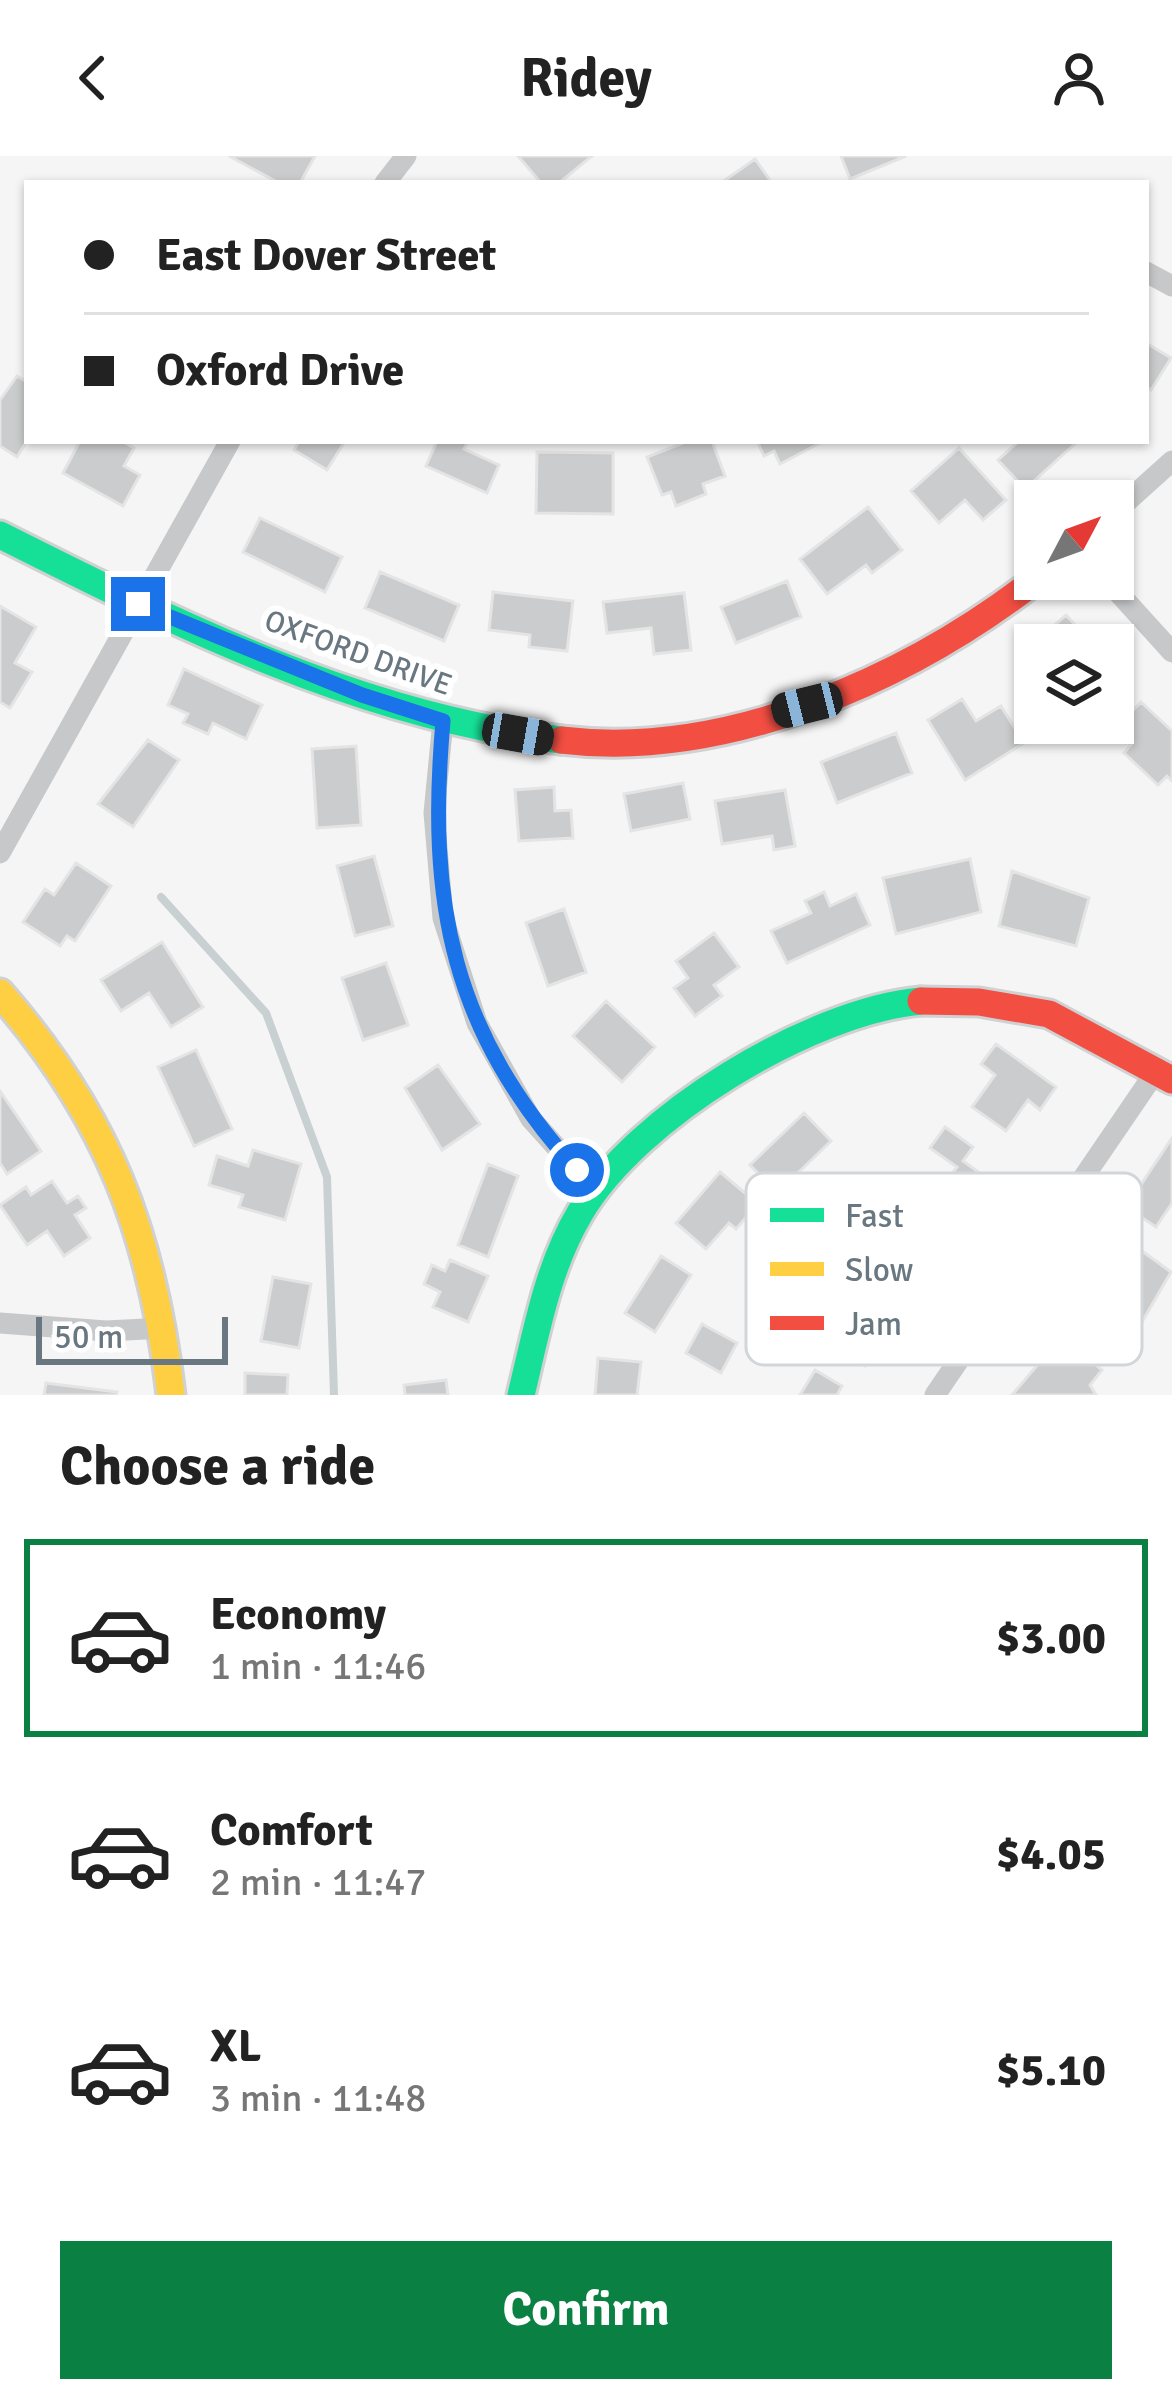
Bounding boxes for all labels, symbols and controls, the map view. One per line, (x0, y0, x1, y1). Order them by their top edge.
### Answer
icon: back (60, 45, 126, 111)
text: Ridey (520, 45, 652, 112)
icon: person (1046, 45, 1112, 111)
text: East Dover Street (156, 228, 496, 283)
text: Oxford Drive (156, 343, 404, 398)
north arrow (1014, 480, 1134, 600)
map controls (1014, 480, 1134, 744)
route end (111, 577, 165, 631)
street label: OXFORD DRIVE (259, 602, 457, 704)
button: layers (1014, 624, 1134, 744)
car (768, 679, 846, 731)
car (479, 710, 557, 758)
route start (550, 1143, 604, 1197)
legend (746, 1173, 1142, 1365)
text: Fast (845, 1196, 904, 1237)
text: Slow (845, 1250, 914, 1291)
text: Jam (845, 1304, 902, 1345)
scale bar (36, 1311, 228, 1364)
text: 50 m (54, 1317, 123, 1358)
text: Choose a ride (60, 1433, 375, 1500)
icon: car (66, 1584, 174, 1692)
text: Economy (210, 1587, 386, 1642)
text: $3.00 (996, 1611, 1106, 1666)
text: 1 min · 11:46 (210, 1642, 426, 1690)
icon: car (66, 1800, 174, 1908)
text: Comfort (210, 1803, 373, 1858)
text: $4.05 (996, 1827, 1106, 1882)
text: 2 min · 11:47 (210, 1858, 426, 1906)
icon: car (66, 2016, 174, 2124)
text: XL (210, 2019, 261, 2074)
text: $5.10 (996, 2043, 1106, 2098)
text: 3 min · 11:48 (210, 2074, 426, 2122)
button: Confirm (60, 2241, 1112, 2379)

